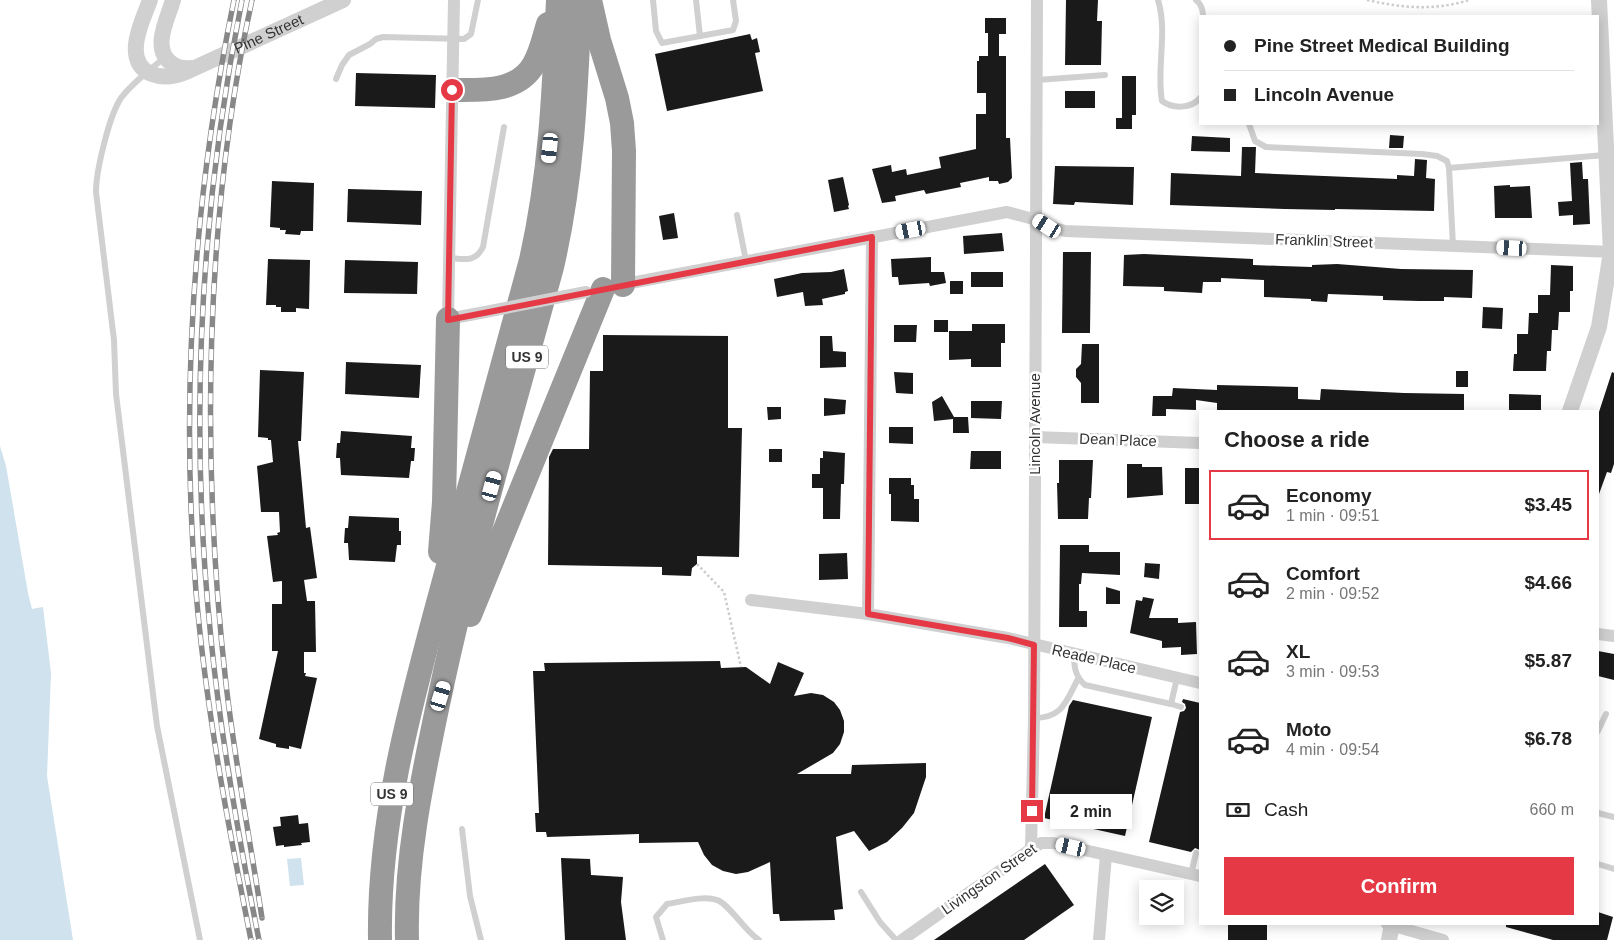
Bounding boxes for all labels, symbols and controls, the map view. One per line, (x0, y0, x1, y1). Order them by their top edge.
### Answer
street label: Pine Street (231, 10, 307, 57)
text: Pine Street Medical Building (1254, 35, 1510, 56)
route start (441, 79, 463, 101)
text: Lincoln Avenue (1254, 84, 1394, 105)
car (540, 132, 559, 164)
car (1030, 212, 1063, 240)
car (894, 220, 927, 240)
street label: Franklin Street (1275, 230, 1374, 251)
car (1496, 240, 1527, 256)
road number: US 9 (506, 346, 548, 368)
street label: Lincoln Avenue (1026, 373, 1043, 475)
text: Choose a ride (1224, 427, 1369, 452)
street label: Dean Place (1079, 430, 1157, 449)
car (480, 470, 503, 502)
icon: car (1226, 483, 1271, 528)
text: Economy (1286, 485, 1372, 506)
text: $3.45 (1524, 494, 1572, 515)
text: 1 min · 09:51 (1286, 507, 1379, 524)
icon: car (1226, 561, 1271, 606)
text: Comfort (1286, 563, 1360, 584)
text: $4.66 (1524, 572, 1572, 593)
text: 2 min · 09:52 (1286, 585, 1379, 602)
icon: car (1226, 639, 1271, 684)
street label: Reade Place (1050, 641, 1138, 676)
text: XL (1286, 641, 1310, 662)
text: $5.87 (1524, 650, 1572, 671)
text: 3 min · 09:53 (1286, 663, 1379, 680)
car (429, 679, 452, 713)
icon: car (1226, 717, 1271, 762)
text: Moto (1286, 719, 1331, 740)
text: $6.78 (1524, 728, 1572, 749)
text: 4 min · 09:54 (1286, 741, 1379, 758)
road number: US 9 (371, 782, 413, 806)
callout: 2 min (1050, 794, 1132, 828)
icon: cash (1224, 796, 1252, 824)
text: Cash (1264, 799, 1308, 820)
route end (1021, 800, 1043, 822)
text: 660 m (1530, 801, 1574, 818)
text: 2 min (1070, 803, 1112, 820)
car (1054, 836, 1087, 858)
street label: Livingston Street (938, 839, 1040, 918)
button: Confirm (1224, 857, 1574, 915)
map controls (1139, 880, 1184, 925)
button: layers (1139, 880, 1184, 925)

